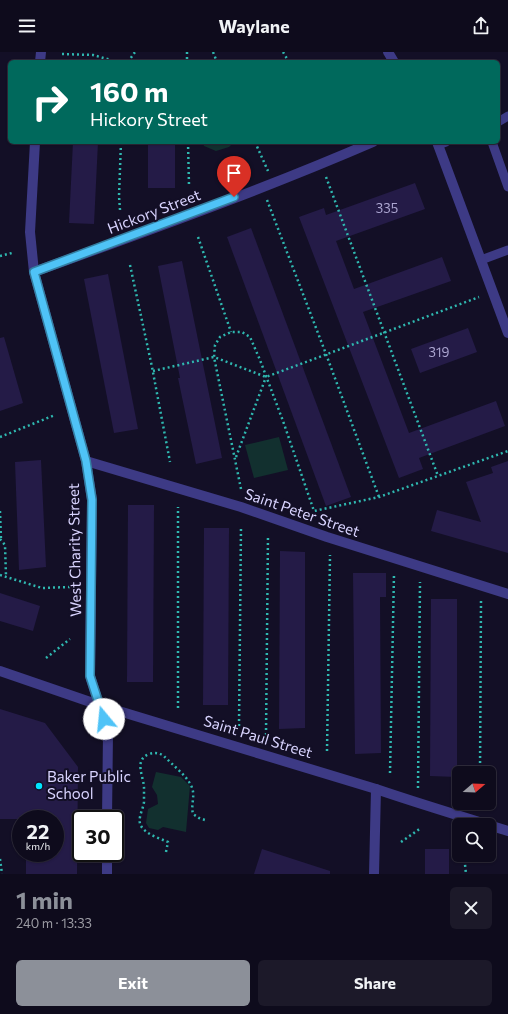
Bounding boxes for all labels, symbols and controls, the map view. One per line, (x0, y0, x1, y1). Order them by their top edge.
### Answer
icon: menu (16, 15, 38, 37)
text: Waylane (218, 15, 290, 37)
icon: share (470, 15, 492, 37)
text: 160 m (90, 74, 168, 108)
icon: right (24, 76, 76, 128)
text: Hickory Street (90, 108, 208, 130)
pin (217, 156, 251, 197)
icon: arrive (223, 162, 245, 184)
street label: Hickory Street (105, 185, 203, 237)
house number: 335 (376, 200, 398, 216)
house number: 319 (429, 344, 450, 360)
street label: West Charity Street (64, 483, 84, 617)
street label: Saint Peter Street (243, 484, 362, 540)
position arrow (83, 698, 125, 740)
street label: Saint Paul Street (202, 711, 315, 761)
north arrow (452, 766, 496, 810)
map controls (452, 766, 496, 862)
place label: Baker Public School (47, 767, 131, 802)
marker: Baker Public School (34, 781, 44, 791)
speed limit sign: 30 (72, 810, 124, 862)
button: search (452, 818, 496, 862)
text: 22 (27, 819, 49, 843)
text: km/h (26, 840, 50, 852)
text: 1 min (16, 885, 73, 914)
button: close (450, 887, 492, 929)
text: 240 m · 13:33 (16, 915, 92, 931)
button: Exit (16, 960, 250, 1006)
button: Share (258, 960, 492, 1006)

